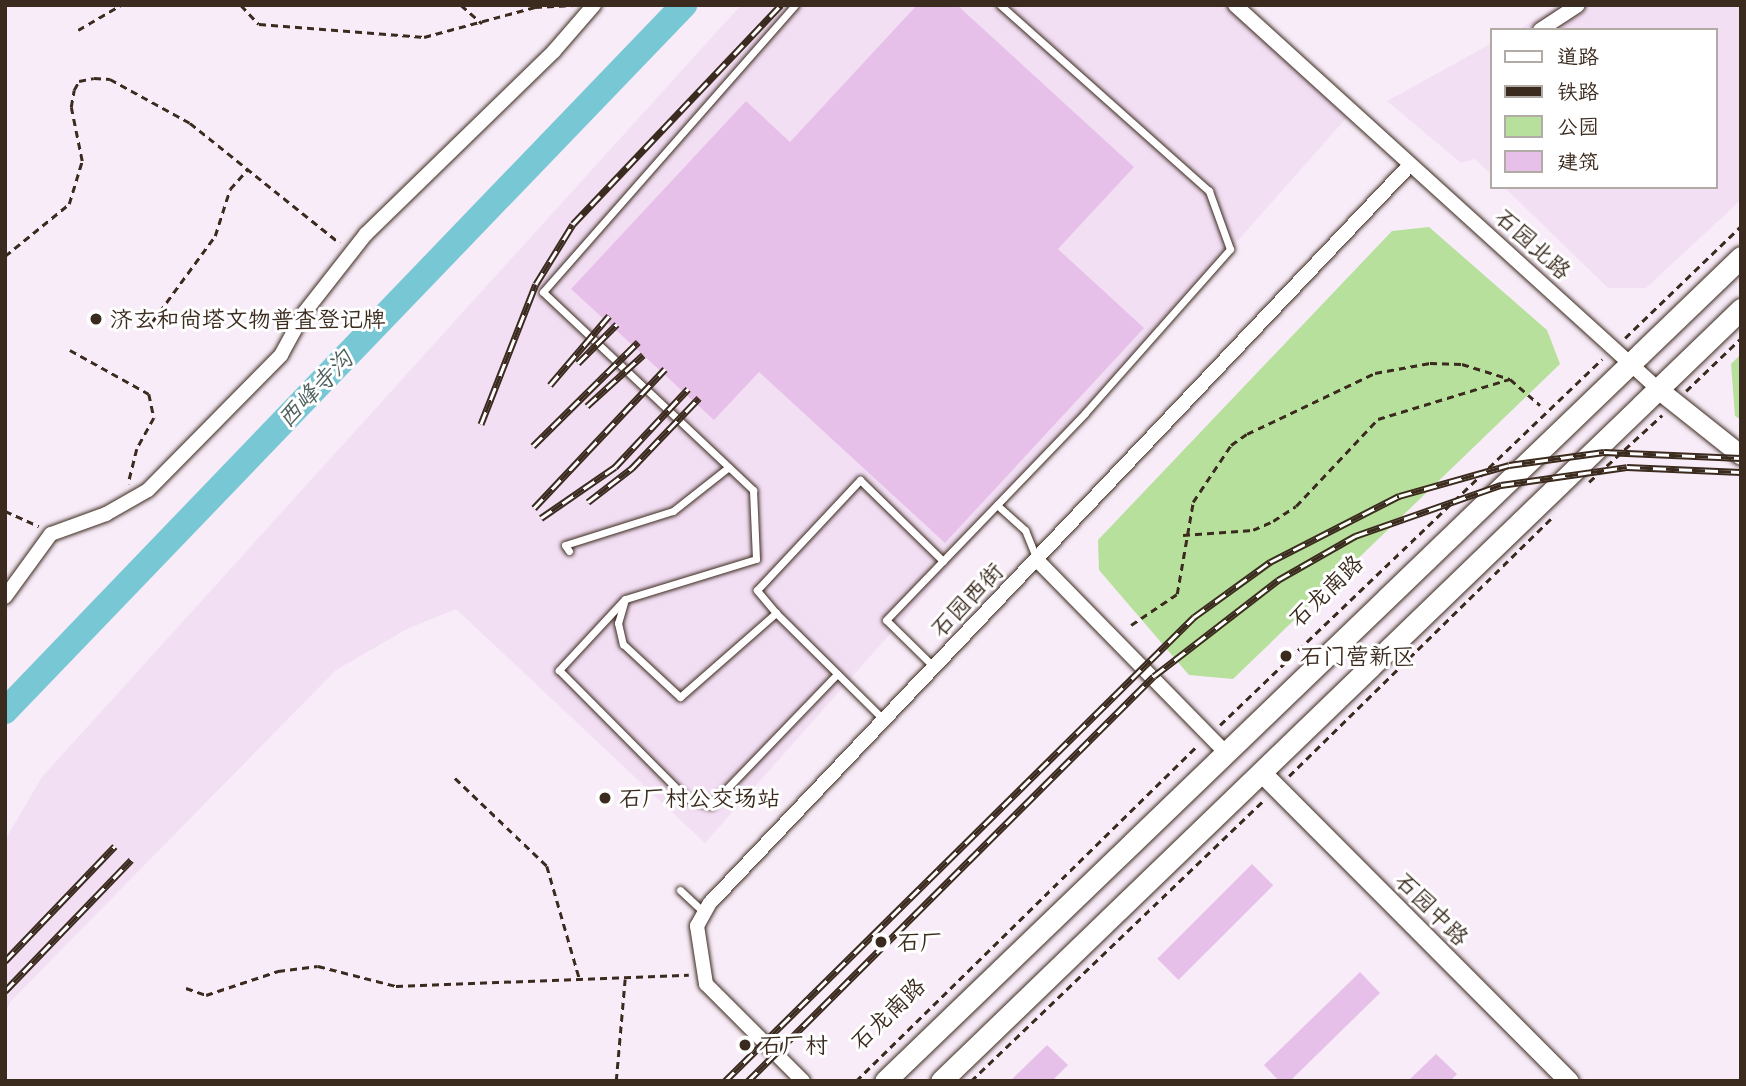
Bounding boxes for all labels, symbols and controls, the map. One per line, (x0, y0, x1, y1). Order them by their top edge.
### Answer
legend (1490, 28, 1718, 189)
text: 道路 (1557, 42, 1599, 71)
text: 铁路 (1557, 77, 1599, 106)
text: 公园 (1557, 112, 1599, 141)
text: 建筑 (1557, 147, 1599, 176)
street label: 石园北路 (1490, 203, 1576, 285)
place label: 济玄和尚塔文物普查登记牌 (110, 305, 386, 333)
marker: 济玄和尚塔文物普查登记牌 (88, 311, 104, 327)
water label: 西峰寺沟 (271, 344, 359, 434)
street label: 石龙南路 (1283, 549, 1369, 633)
street label: 石园西街 (925, 557, 1009, 643)
place label: 石门营新区 (1300, 642, 1415, 670)
marker: 石门营新区 (1278, 648, 1294, 664)
place label: 石厂村公交场站 (619, 784, 780, 812)
marker: 石厂村公交场站 (597, 790, 613, 806)
street label: 石园中路 (1390, 867, 1474, 951)
place label: 石厂 (897, 928, 943, 956)
marker: 石厂 (871, 932, 891, 952)
street label: 石龙南路 (845, 972, 931, 1056)
place label: 石厂村 (759, 1031, 828, 1059)
marker: 石厂村 (737, 1037, 753, 1053)

